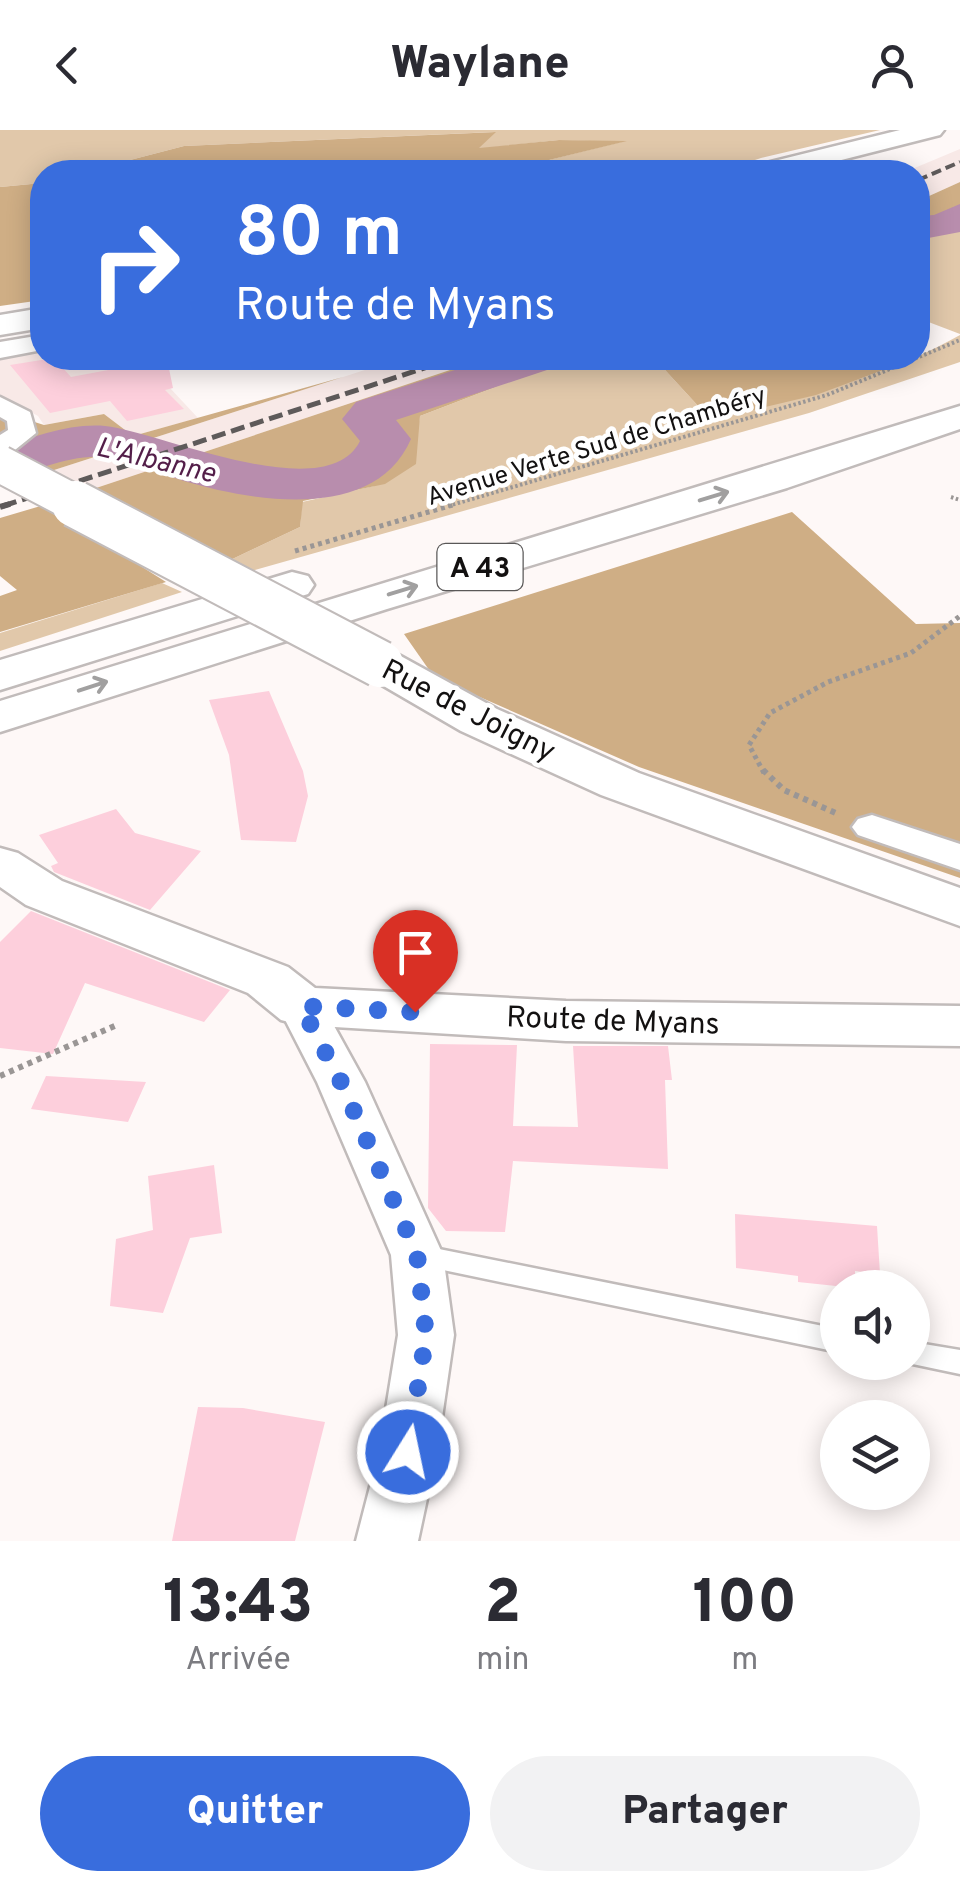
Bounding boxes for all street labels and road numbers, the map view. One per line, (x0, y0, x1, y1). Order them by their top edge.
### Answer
street label: Avenue Verte Sud de Chambéry (423, 381, 770, 515)
road number: A 43 (438, 544, 522, 590)
street label: Rue de Joigny (375, 653, 561, 772)
street label: Route de Myans (506, 1000, 720, 1045)

